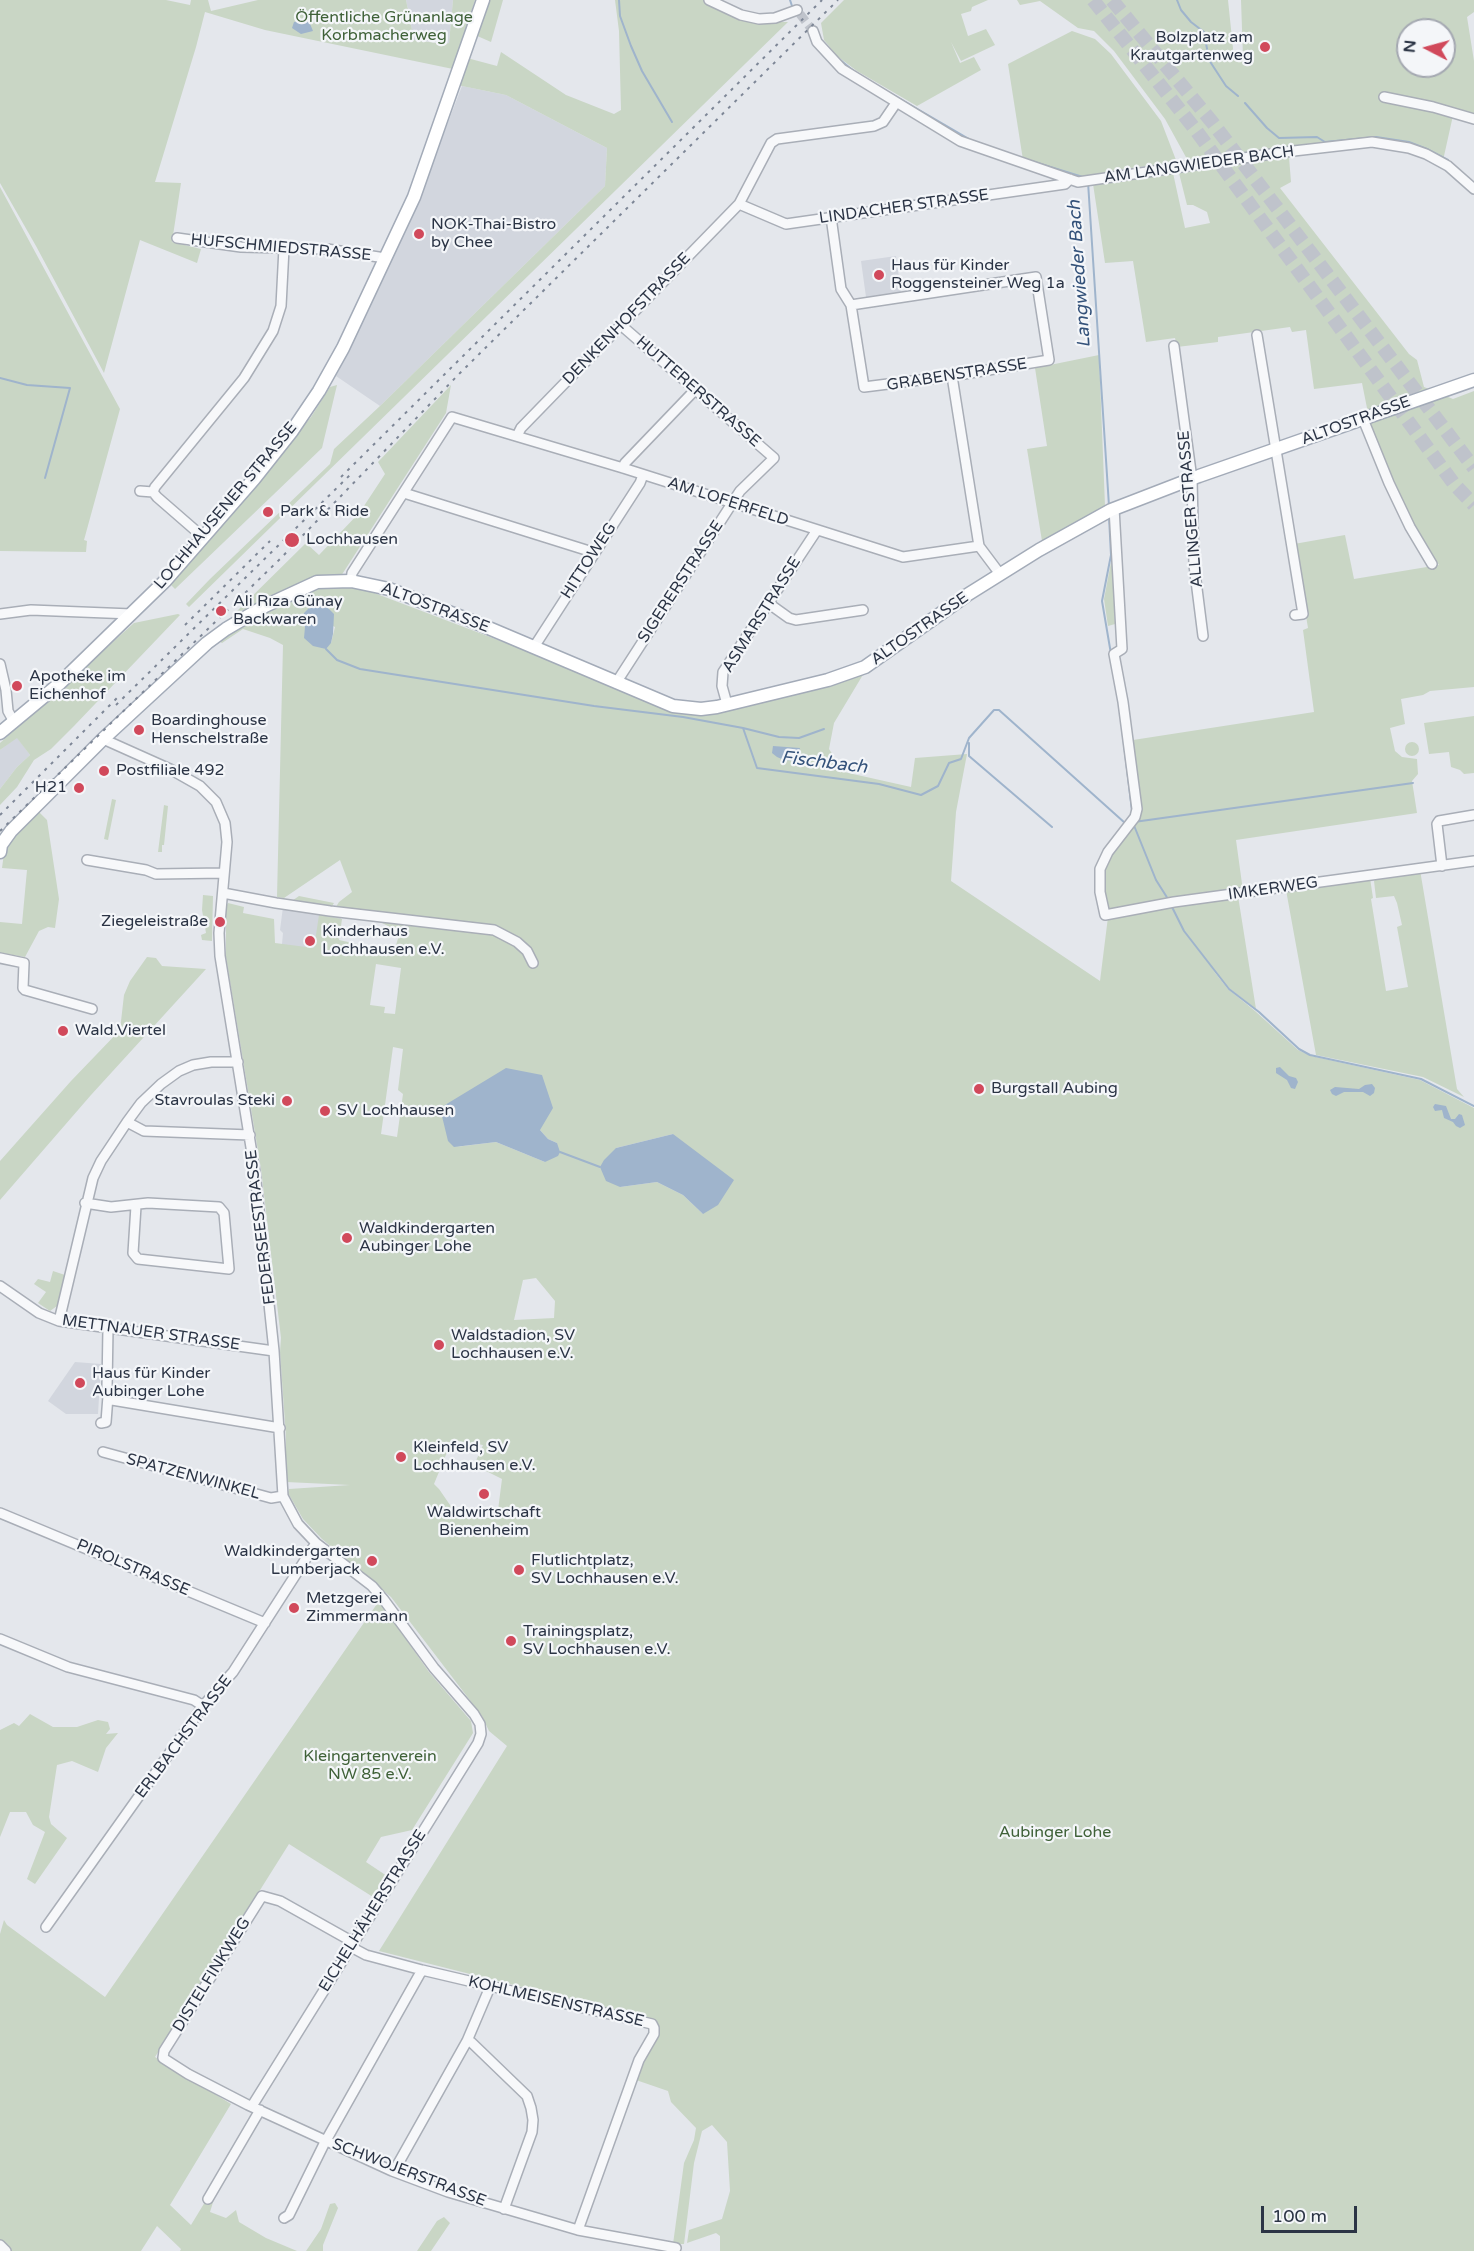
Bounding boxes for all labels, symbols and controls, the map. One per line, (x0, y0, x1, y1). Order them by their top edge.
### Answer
park label: Öffentliche Grünanlage Korbmacherweg (295, 8, 473, 46)
north arrow (1396, 18, 1456, 78)
place label: Bolzplatz am Krautgartenweg (1130, 28, 1253, 66)
text: N (1399, 39, 1421, 54)
marker: Bolzplatz am Krautgartenweg (1258, 40, 1272, 54)
street label: AM LANGWIEDER BACH (1103, 142, 1295, 188)
street label: LINDACHER STRASSE (818, 186, 990, 228)
water label: Langwieder Bach (1064, 199, 1096, 349)
place label: NOK-Thai-Bistro by Chee (431, 215, 556, 253)
marker: NOK-Thai-Bistro by Chee (412, 227, 426, 241)
street label: HUFSCHMIEDSTRASSE (190, 231, 372, 265)
street label: DENKENHOFSTRASSE (559, 249, 695, 389)
place label: Haus für Kinder Roggensteiner Weg 1a (891, 256, 1065, 294)
marker: Haus für Kinder Roggensteiner Weg 1a (872, 268, 886, 282)
street label: HUTTERERSTRASSE (632, 333, 764, 451)
street label: GRABENSTRASSE (885, 354, 1029, 396)
street label: ALTOSTRASSE (1299, 392, 1413, 450)
street label: LOCHHAUSENER STRASSE (150, 419, 302, 593)
street label: ALLINGER STRASSE (1175, 430, 1207, 588)
street label: AM LOFERFELD (665, 473, 791, 531)
place label: Park & Ride (280, 502, 369, 522)
marker: Park & Ride (261, 505, 275, 519)
street label: SIGERERSTRASSE (634, 517, 728, 647)
street label: HITTOWEG (557, 519, 621, 603)
place label: Lochhausen (306, 530, 398, 550)
marker: Lochhausen (283, 531, 301, 549)
street label: ASMARSTRASSE (719, 554, 805, 676)
street label: ALTOSTRASSE (378, 578, 492, 638)
street label: ALTOSTRASSE (868, 588, 972, 670)
place label: Ali Rıza Günay Backwaren (233, 592, 343, 630)
marker: Ali Rıza Günay Backwaren (214, 604, 228, 618)
place label: Apotheke im Eichenhof (29, 667, 126, 705)
marker: Apotheke im Eichenhof (10, 679, 24, 693)
place label: Boardinghouse Henschelstraße (151, 711, 268, 749)
marker: Boardinghouse Henschelstraße (132, 723, 146, 737)
water label: Fischbach (780, 747, 868, 779)
place label: Postfiliale 492 (116, 761, 224, 781)
marker: Postfiliale 492 (97, 764, 111, 778)
place label: H21 (35, 778, 67, 798)
marker: H21 (72, 781, 86, 795)
street label: IMKERWEG (1227, 873, 1319, 905)
place label: Ziegeleistraße (101, 912, 208, 932)
marker: Ziegeleistraße (213, 915, 227, 929)
place label: Kinderhaus Lochhausen e.V. (322, 922, 445, 960)
marker: Kinderhaus Lochhausen e.V. (303, 934, 317, 948)
place label: Wald.Viertel (75, 1021, 166, 1041)
marker: Wald.Viertel (56, 1024, 70, 1038)
place label: Burgstall Aubing (991, 1079, 1118, 1099)
marker: Burgstall Aubing (972, 1082, 986, 1096)
place label: Stavroulas Steki (155, 1091, 275, 1111)
marker: Stavroulas Steki (280, 1094, 294, 1108)
place label: SV Lochhausen (337, 1101, 454, 1121)
marker: SV Lochhausen (318, 1104, 332, 1118)
street label: FEDERSEESTRASSE (242, 1148, 280, 1306)
place label: Waldkindergarten Aubinger Lohe (359, 1219, 495, 1257)
marker: Waldkindergarten Aubinger Lohe (340, 1231, 354, 1245)
street label: METTNAUER STRASSE (61, 1311, 241, 1355)
place label: Waldstadion, SV Lochhausen e.V. (451, 1326, 575, 1364)
marker: Waldstadion, SV Lochhausen e.V. (432, 1338, 446, 1352)
place label: Haus für Kinder Aubinger Lohe (92, 1364, 210, 1402)
marker: Haus für Kinder Aubinger Lohe (73, 1376, 87, 1390)
place label: Kleinfeld, SV Lochhausen e.V. (413, 1438, 536, 1476)
street label: SPATZENWINKEL (124, 1450, 262, 1504)
marker: Kleinfeld, SV Lochhausen e.V. (394, 1450, 408, 1464)
marker: Waldwirtschaft Bienenheim (477, 1487, 491, 1501)
place label: Waldwirtschaft Bienenheim (427, 1503, 541, 1541)
street label: PIROLSTRASSE (73, 1535, 193, 1601)
place label: Waldkindergarten Lumberjack (224, 1542, 360, 1580)
place label: Flutlichtplatz, SV Lochhausen e.V. (531, 1551, 679, 1589)
marker: Waldkindergarten Lumberjack (365, 1554, 379, 1568)
marker: Flutlichtplatz, SV Lochhausen e.V. (512, 1563, 526, 1577)
place label: Metzgerei Zimmermann (306, 1589, 408, 1627)
marker: Metzgerei Zimmermann (287, 1601, 301, 1615)
place label: Trainingsplatz, SV Lochhausen e.V. (523, 1622, 671, 1660)
marker: Trainingsplatz, SV Lochhausen e.V. (504, 1634, 518, 1648)
street label: ERLBACHSTRASSE (131, 1672, 237, 1802)
park label: Kleingartenverein NW 85 e.V. (303, 1747, 437, 1785)
park label: Aubinger Lohe (999, 1823, 1111, 1843)
street label: EICHELHÄHERSTRASSE (315, 1826, 431, 1996)
street label: DISTELFINKWEG (169, 1914, 255, 2036)
street label: KOHLMEISENSTRASSE (466, 1972, 646, 2032)
street label: SCHWOJERSTRASSE (329, 2135, 489, 2211)
scale bar (1264, 2194, 1360, 2232)
text: 100 m (1272, 2205, 1327, 2227)

